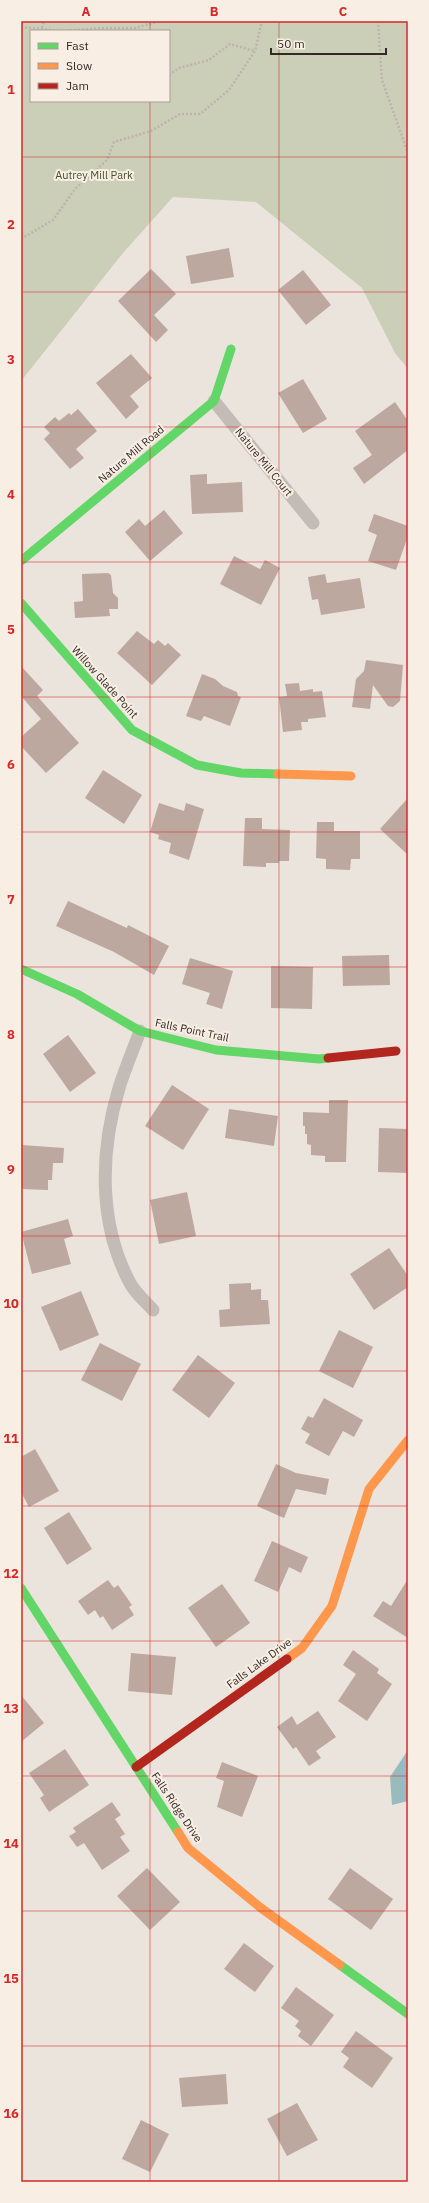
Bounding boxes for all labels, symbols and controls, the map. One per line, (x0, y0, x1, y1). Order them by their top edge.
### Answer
text: A (82, 3, 91, 20)
text: B (210, 3, 219, 20)
text: C (339, 3, 348, 20)
legend (30, 30, 170, 102)
scale bar (271, 30, 386, 56)
text: 50 m (277, 36, 305, 51)
text: Fast (66, 38, 89, 53)
text: Slow (66, 58, 92, 73)
text: Jam (66, 78, 89, 93)
text: 1 (7, 81, 15, 98)
park label: Autrey Mill Park (55, 168, 133, 182)
text: 2 (7, 216, 15, 233)
text: 3 (7, 351, 15, 368)
street label: Nature Mill Road (95, 422, 167, 486)
street label: Nature Mill Court (232, 425, 296, 499)
text: 4 (7, 486, 15, 503)
text: 5 (7, 621, 15, 638)
street label: Willow Glade Point (69, 643, 141, 721)
text: 6 (7, 756, 15, 773)
text: 7 (7, 891, 15, 908)
street label: Falls Point Trail (154, 1015, 230, 1045)
text: 8 (7, 1026, 15, 1043)
text: 9 (7, 1161, 15, 1178)
text: 10 (3, 1295, 19, 1312)
text: 11 (3, 1430, 19, 1447)
text: 12 (3, 1565, 19, 1582)
street label: Falls Lake Drive (224, 1635, 294, 1691)
text: 13 (3, 1700, 19, 1717)
street label: Falls Ridge Drive (148, 1769, 206, 1845)
text: 14 (3, 1835, 19, 1852)
text: 15 (3, 1970, 19, 1987)
text: 16 (3, 2105, 19, 2122)

